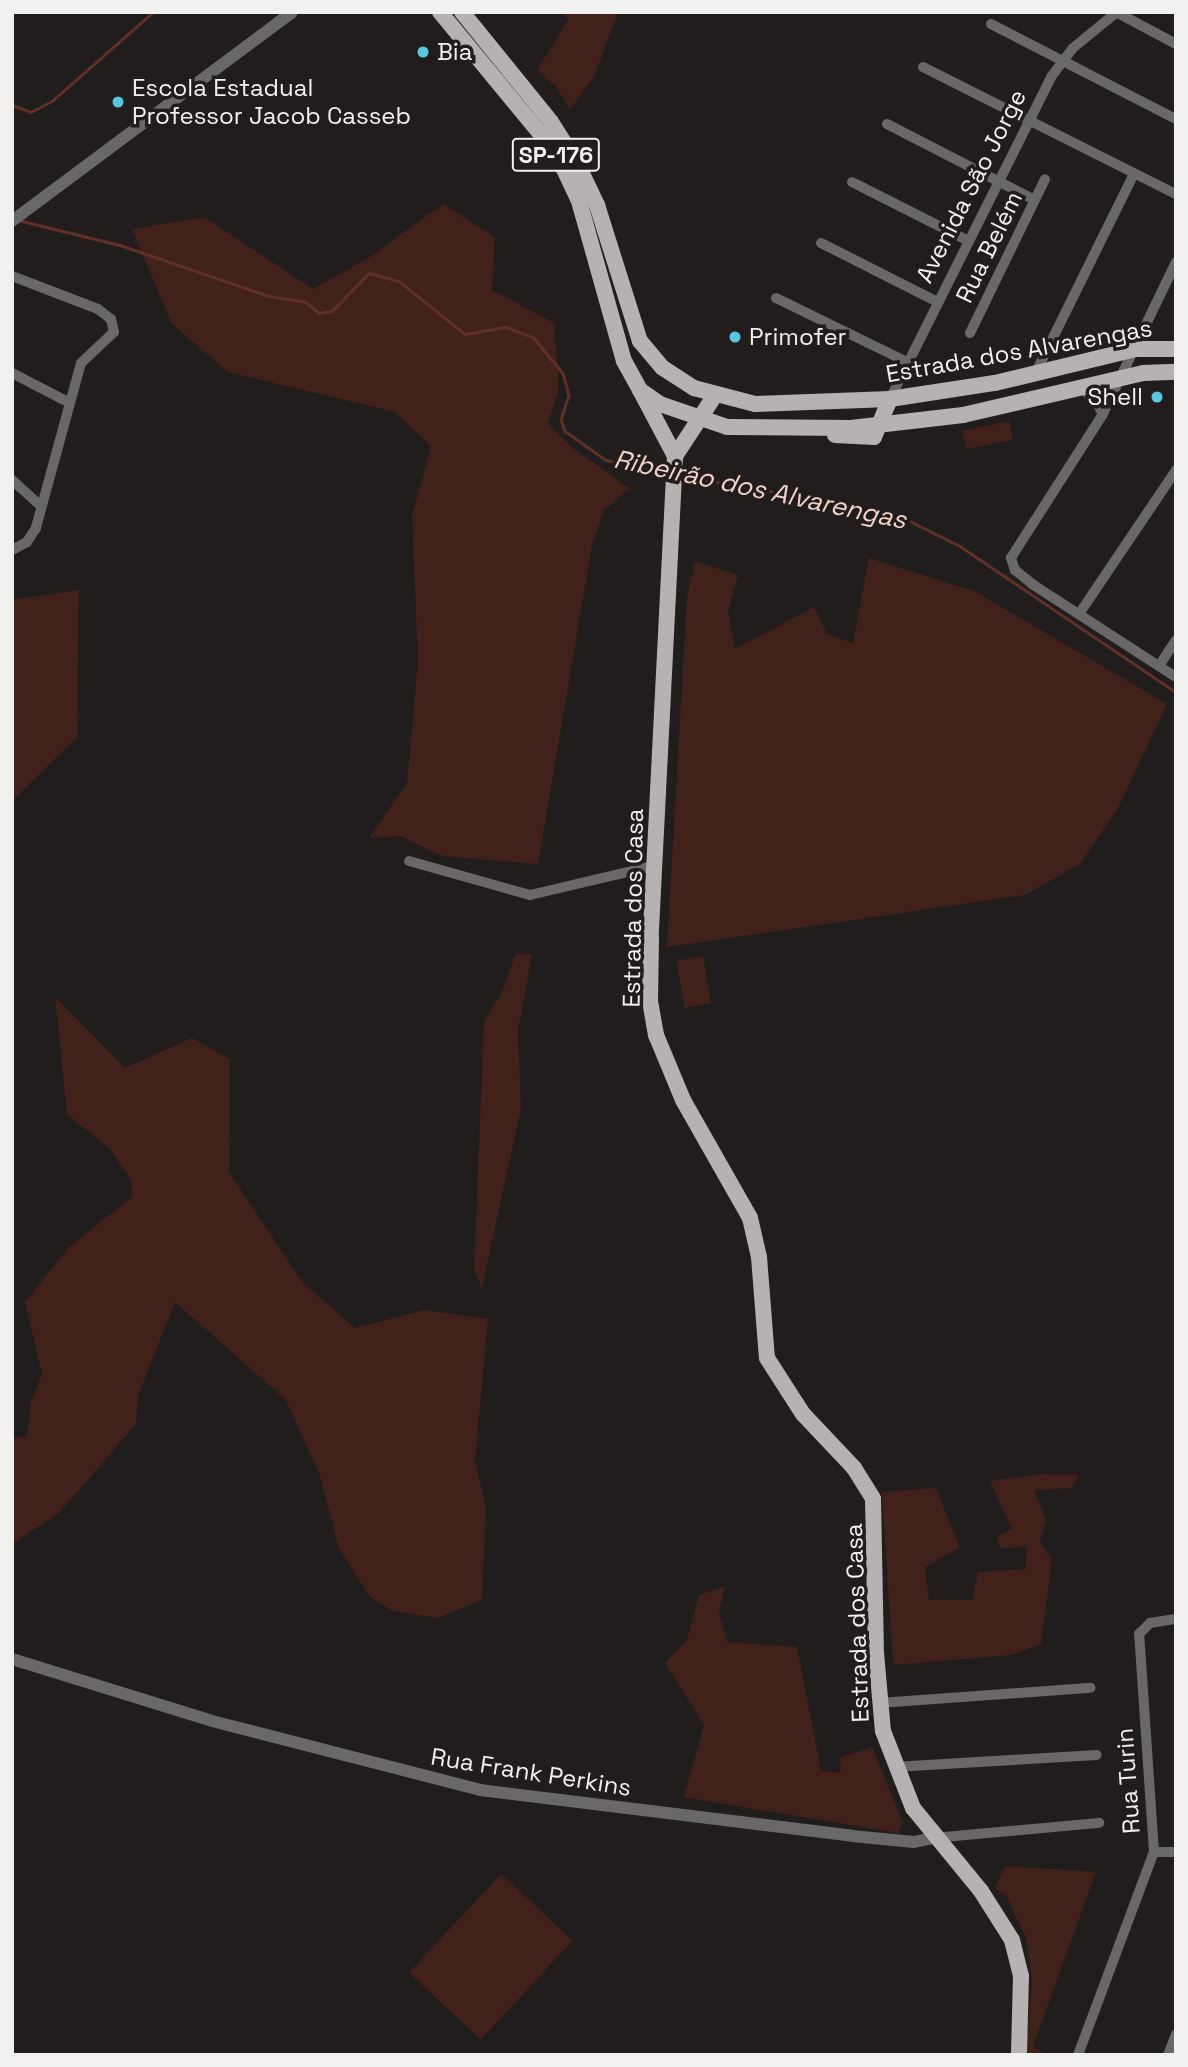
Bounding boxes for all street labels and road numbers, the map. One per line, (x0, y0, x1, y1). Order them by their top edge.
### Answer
street label: Avenida São Jorge (910, 84, 1032, 288)
road number: SP-176 (510, 136, 602, 174)
street label: Rua Belém (950, 186, 1028, 308)
street label: Estrada dos Alvarengas (883, 313, 1155, 389)
street label: Estrada dos Casa (617, 808, 649, 1008)
street label: Estrada dos Casa (839, 1523, 875, 1723)
street label: Rua Turin (1110, 1727, 1146, 1835)
street label: Rua Frank Perkins (429, 1742, 633, 1802)

